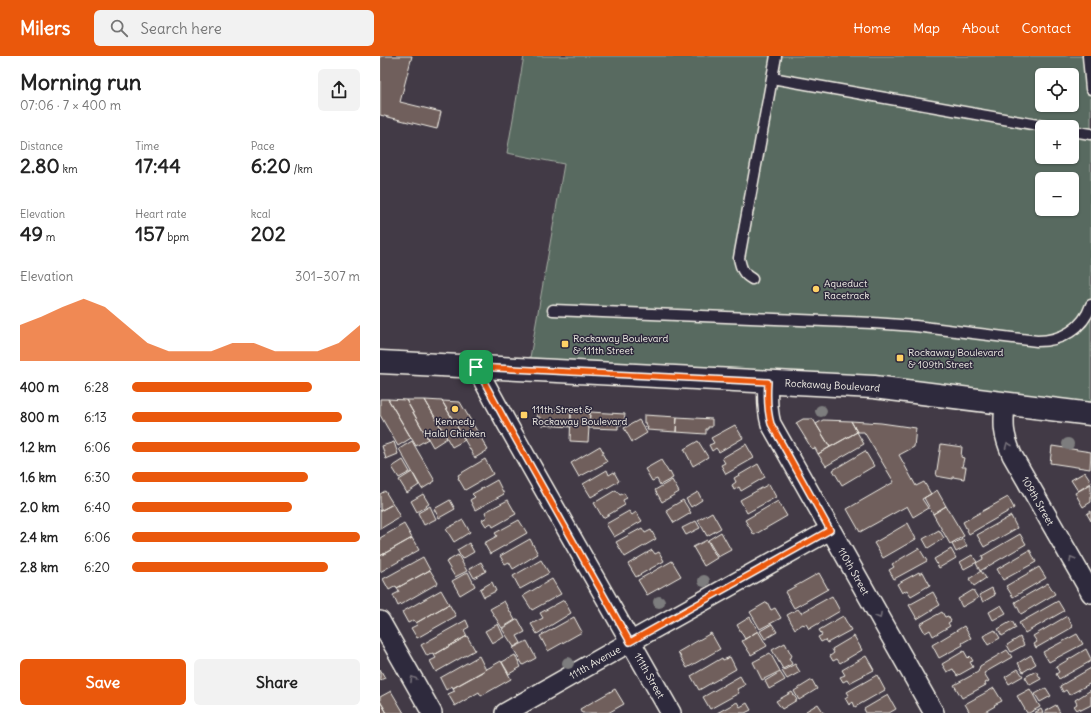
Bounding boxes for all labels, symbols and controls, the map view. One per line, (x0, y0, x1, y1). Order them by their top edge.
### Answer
search box (94, 10, 374, 46)
text: Milers (20, 16, 70, 40)
icon: search (108, 17, 130, 39)
text: Search here (140, 19, 222, 38)
text: Home (853, 19, 891, 37)
text: Map (913, 19, 940, 37)
text: About (962, 19, 1000, 37)
text: Contact (1022, 19, 1071, 37)
text: Morning run (20, 68, 142, 96)
map controls (1035, 68, 1079, 216)
button: locate (1035, 68, 1079, 112)
button: share (318, 69, 360, 111)
text: 07:06 · 7 × 400 m (20, 97, 121, 114)
button: + (1035, 120, 1079, 164)
text: Distance (20, 139, 63, 153)
text: Time (135, 139, 159, 153)
text: Pace (251, 139, 275, 153)
text: 2.80 (20, 153, 60, 178)
text: 17:44 (135, 153, 181, 178)
text: 6:20 (251, 153, 291, 178)
text: km (60, 162, 78, 176)
text: /km (291, 162, 313, 176)
button: − (1035, 172, 1079, 216)
text: Elevation (20, 207, 65, 221)
text: Heart rate (135, 207, 186, 221)
text: kcal (251, 207, 270, 221)
text: 49 (20, 221, 43, 246)
text: 157 (135, 221, 165, 246)
text: 202 (251, 221, 286, 246)
text: m (43, 230, 55, 244)
text: bpm (165, 230, 189, 244)
text: Elevation (20, 268, 73, 285)
text: 301–307 m (295, 268, 360, 285)
place label: Aqueduct Racetrack (824, 277, 869, 302)
marker: Aqueduct Racetrack (811, 284, 821, 294)
place label: Rockaway Boulevard & 111th Street (573, 332, 668, 357)
marker: Rockaway Boulevard & 111th Street (560, 339, 570, 349)
place label: Rockaway Boulevard & 109th Street (908, 346, 1003, 371)
pin (459, 350, 493, 384)
marker: Rockaway Boulevard & 109th Street (895, 353, 905, 363)
icon: arrive (465, 356, 487, 378)
street label: Rockaway Boulevard (784, 376, 881, 395)
text: 400 m (20, 379, 59, 396)
text: 6:28 (84, 379, 109, 396)
place label: 111th Street & Rockaway Boulevard (532, 403, 627, 428)
marker: Kennedy Halal Chicken (450, 404, 460, 414)
text: 800 m (20, 409, 59, 426)
text: 6:13 (84, 409, 107, 426)
marker: 111th Street & Rockaway Boulevard (519, 410, 529, 420)
place label: Kennedy Halal Chicken (424, 415, 486, 440)
text: 1.2 km (20, 439, 56, 456)
text: 6:06 (84, 439, 111, 456)
one-way arrow (1005, 442, 1013, 449)
text: 1.6 km (20, 469, 56, 486)
text: 6:30 (84, 469, 110, 486)
street label: 109th Street (1019, 474, 1057, 528)
text: 2.0 km (20, 499, 60, 516)
text: 6:40 (84, 499, 111, 516)
text: 2.4 km (20, 529, 58, 546)
text: 6:06 (84, 529, 111, 546)
street label: 110th Street (835, 545, 872, 598)
one-way arrow (1069, 556, 1076, 563)
text: 2.8 km (20, 559, 58, 576)
text: 6:20 (84, 559, 110, 576)
one-way arrow (874, 612, 881, 619)
street label: 111th Avenue (567, 643, 623, 682)
street label: 111th Street (631, 651, 668, 701)
button: Save (20, 659, 186, 705)
button: Share (194, 659, 360, 705)
one-way arrow (410, 676, 417, 683)

